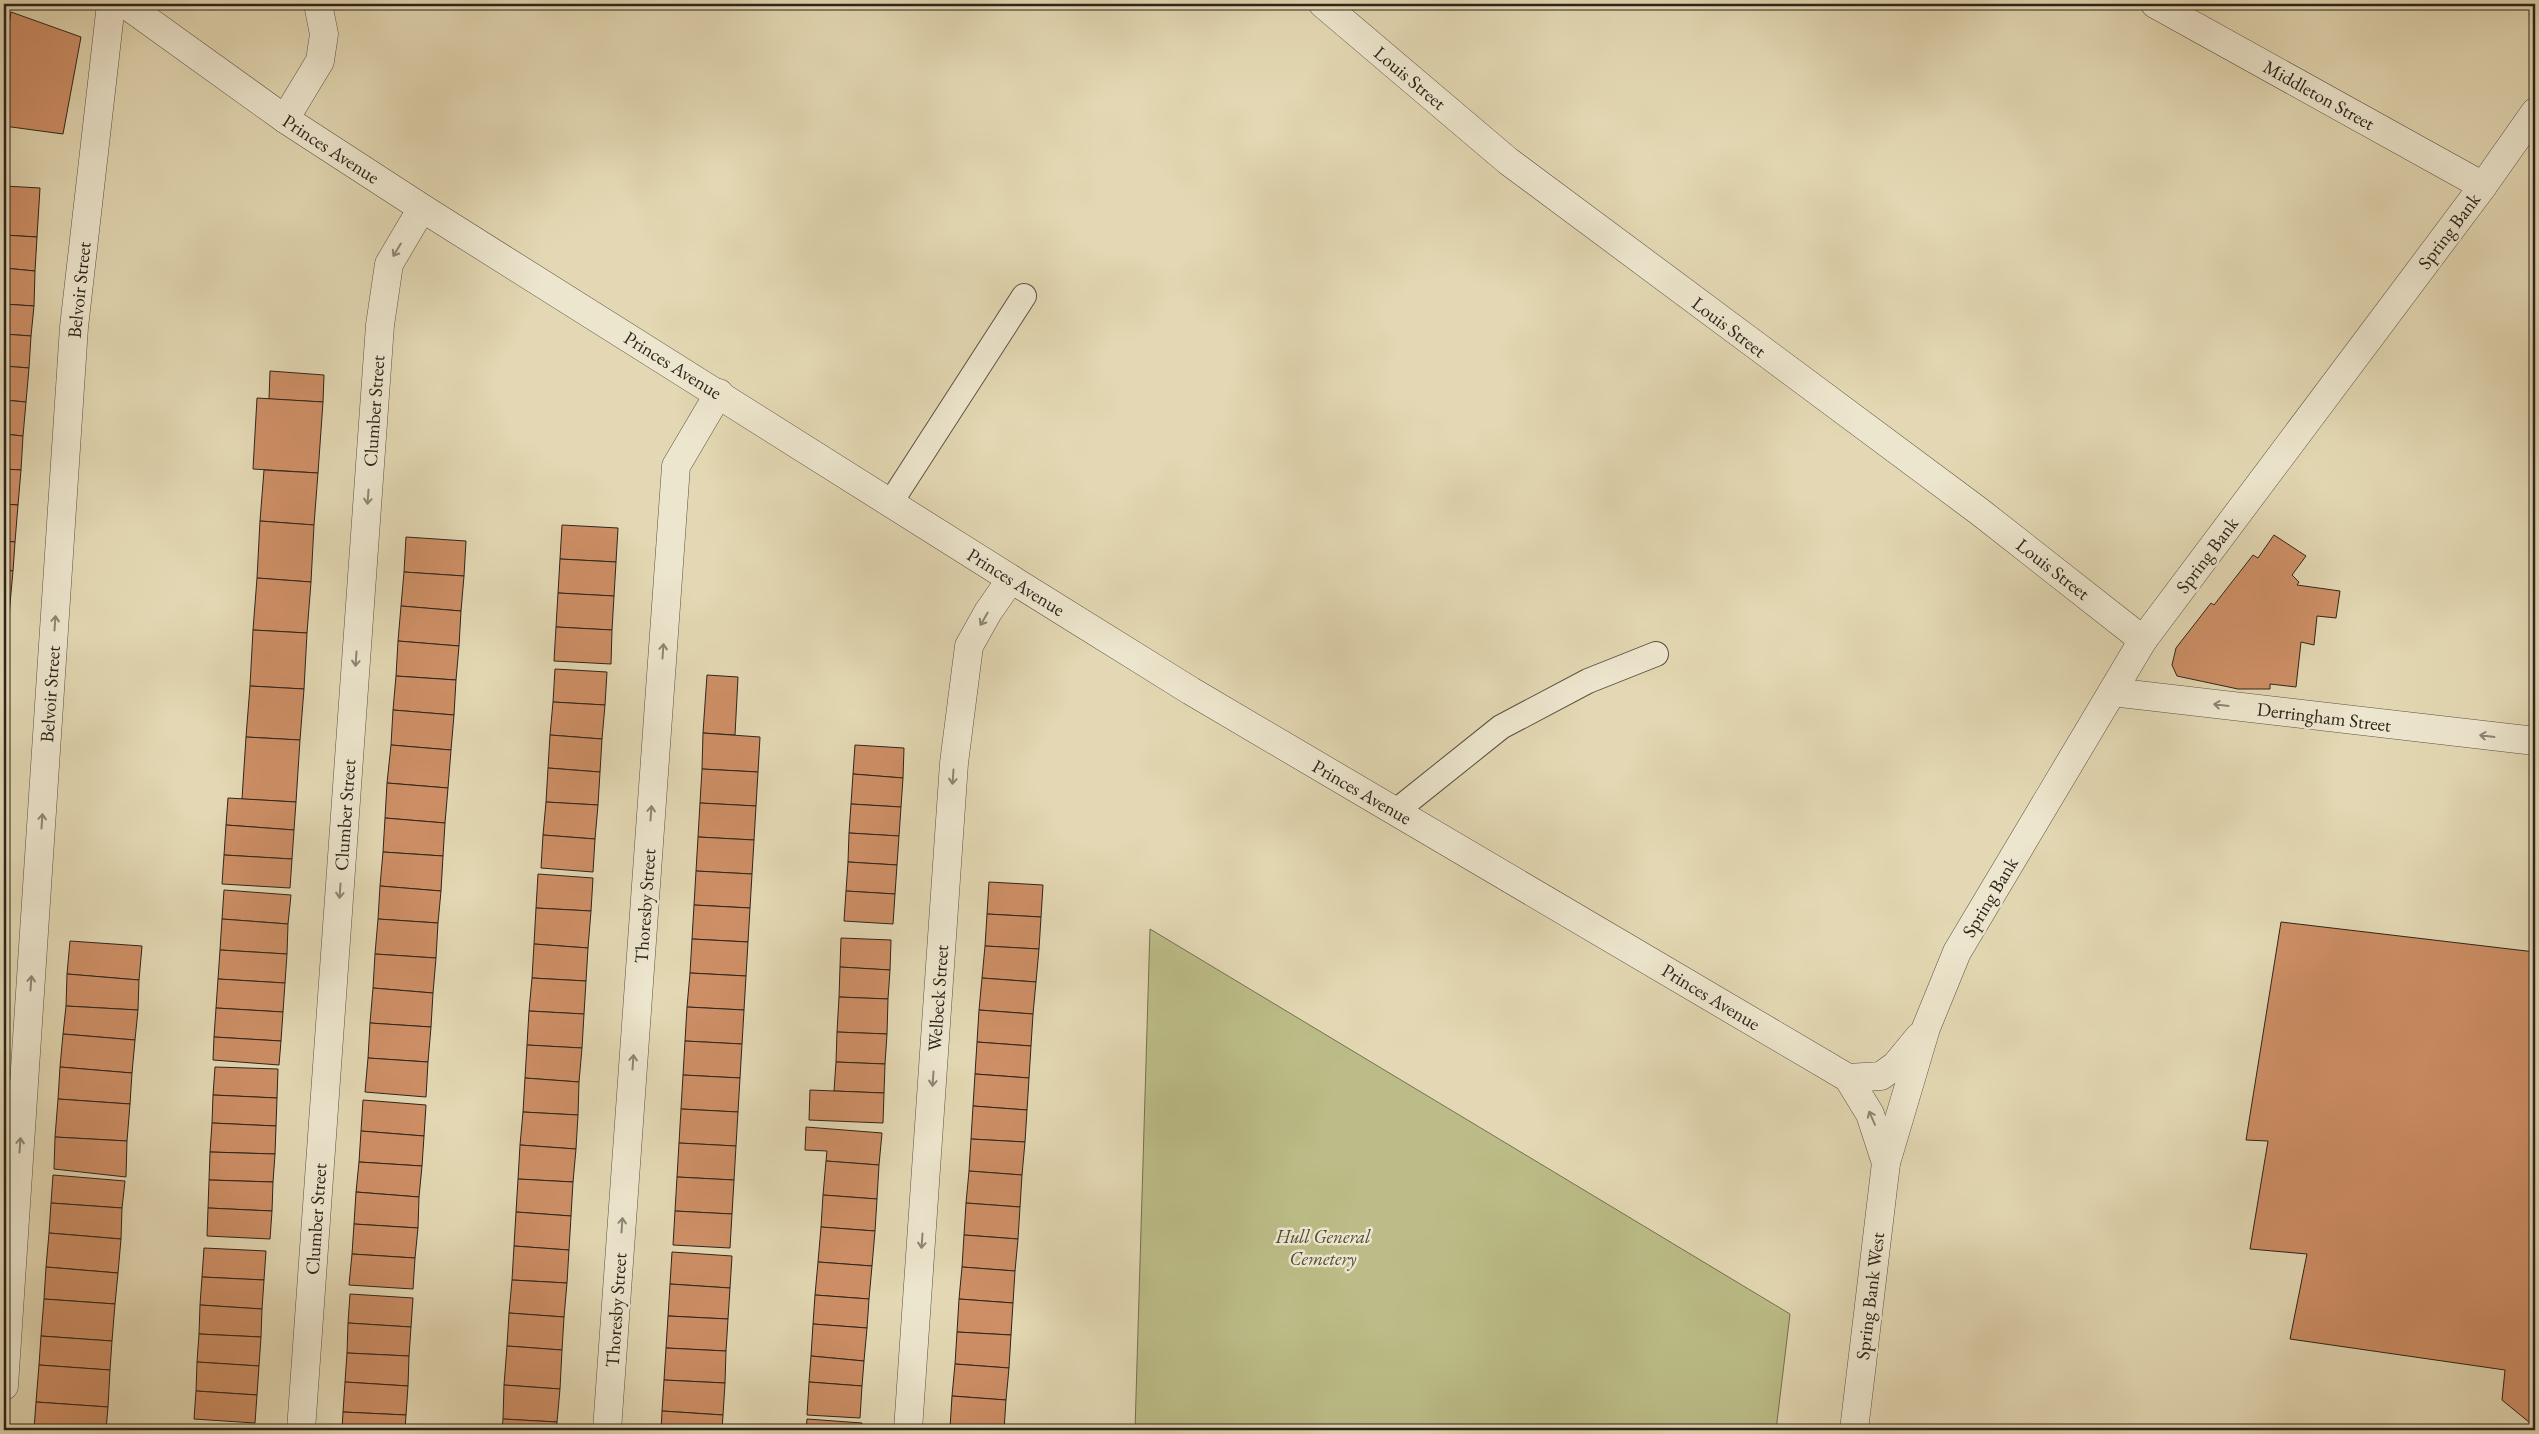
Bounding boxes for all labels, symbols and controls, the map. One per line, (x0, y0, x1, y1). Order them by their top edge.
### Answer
street label: Louis Street (1369, 41, 1451, 116)
street label: Middleton Street (2259, 54, 2379, 136)
street label: Princes Avenue (278, 108, 384, 190)
street label: Spring Bank (2412, 187, 2487, 274)
street label: Belvoir Street (62, 240, 97, 340)
one-way arrow (392, 243, 402, 257)
street label: Louis Street (1687, 291, 1771, 363)
street label: Princes Avenue (619, 325, 727, 405)
street label: Clumber Street (358, 354, 390, 468)
one-way arrow (363, 489, 373, 505)
street label: Spring Bank (2170, 511, 2245, 598)
street label: Louis Street (2011, 532, 2095, 606)
street label: Princes Avenue (962, 542, 1070, 622)
one-way arrow (978, 612, 988, 626)
one-way arrow (50, 616, 59, 632)
one-way arrow (658, 643, 667, 659)
street label: Belvoir Street (34, 645, 66, 743)
one-way arrow (352, 651, 361, 667)
street label: Derringham Street (2255, 696, 2393, 738)
one-way arrow (2213, 700, 2229, 710)
one-way arrow (2479, 731, 2495, 741)
street label: Princes Avenue (1308, 753, 1416, 831)
street label: Clumber Street (329, 758, 361, 872)
one-way arrow (948, 769, 957, 785)
one-way arrow (647, 805, 656, 821)
one-way arrow (37, 813, 46, 829)
street label: Thoresby Street (629, 848, 661, 964)
street label: Spring Bank (1956, 851, 2024, 942)
one-way arrow (335, 883, 344, 899)
street label: Welbeck Street (922, 944, 954, 1052)
street label: Princes Avenue (1657, 958, 1765, 1036)
one-way arrow (26, 975, 35, 991)
one-way arrow (629, 1055, 638, 1071)
one-way arrow (928, 1071, 937, 1087)
one-way arrow (1866, 1111, 1876, 1126)
one-way arrow (15, 1137, 24, 1153)
street label: Clumber Street (300, 1162, 332, 1276)
one-way arrow (617, 1217, 626, 1233)
park label: Hull General Cemetery (1275, 1224, 1371, 1271)
street label: Spring Bank West (1850, 1231, 1890, 1361)
one-way arrow (917, 1233, 926, 1249)
street label: Thoresby Street (600, 1252, 632, 1368)

